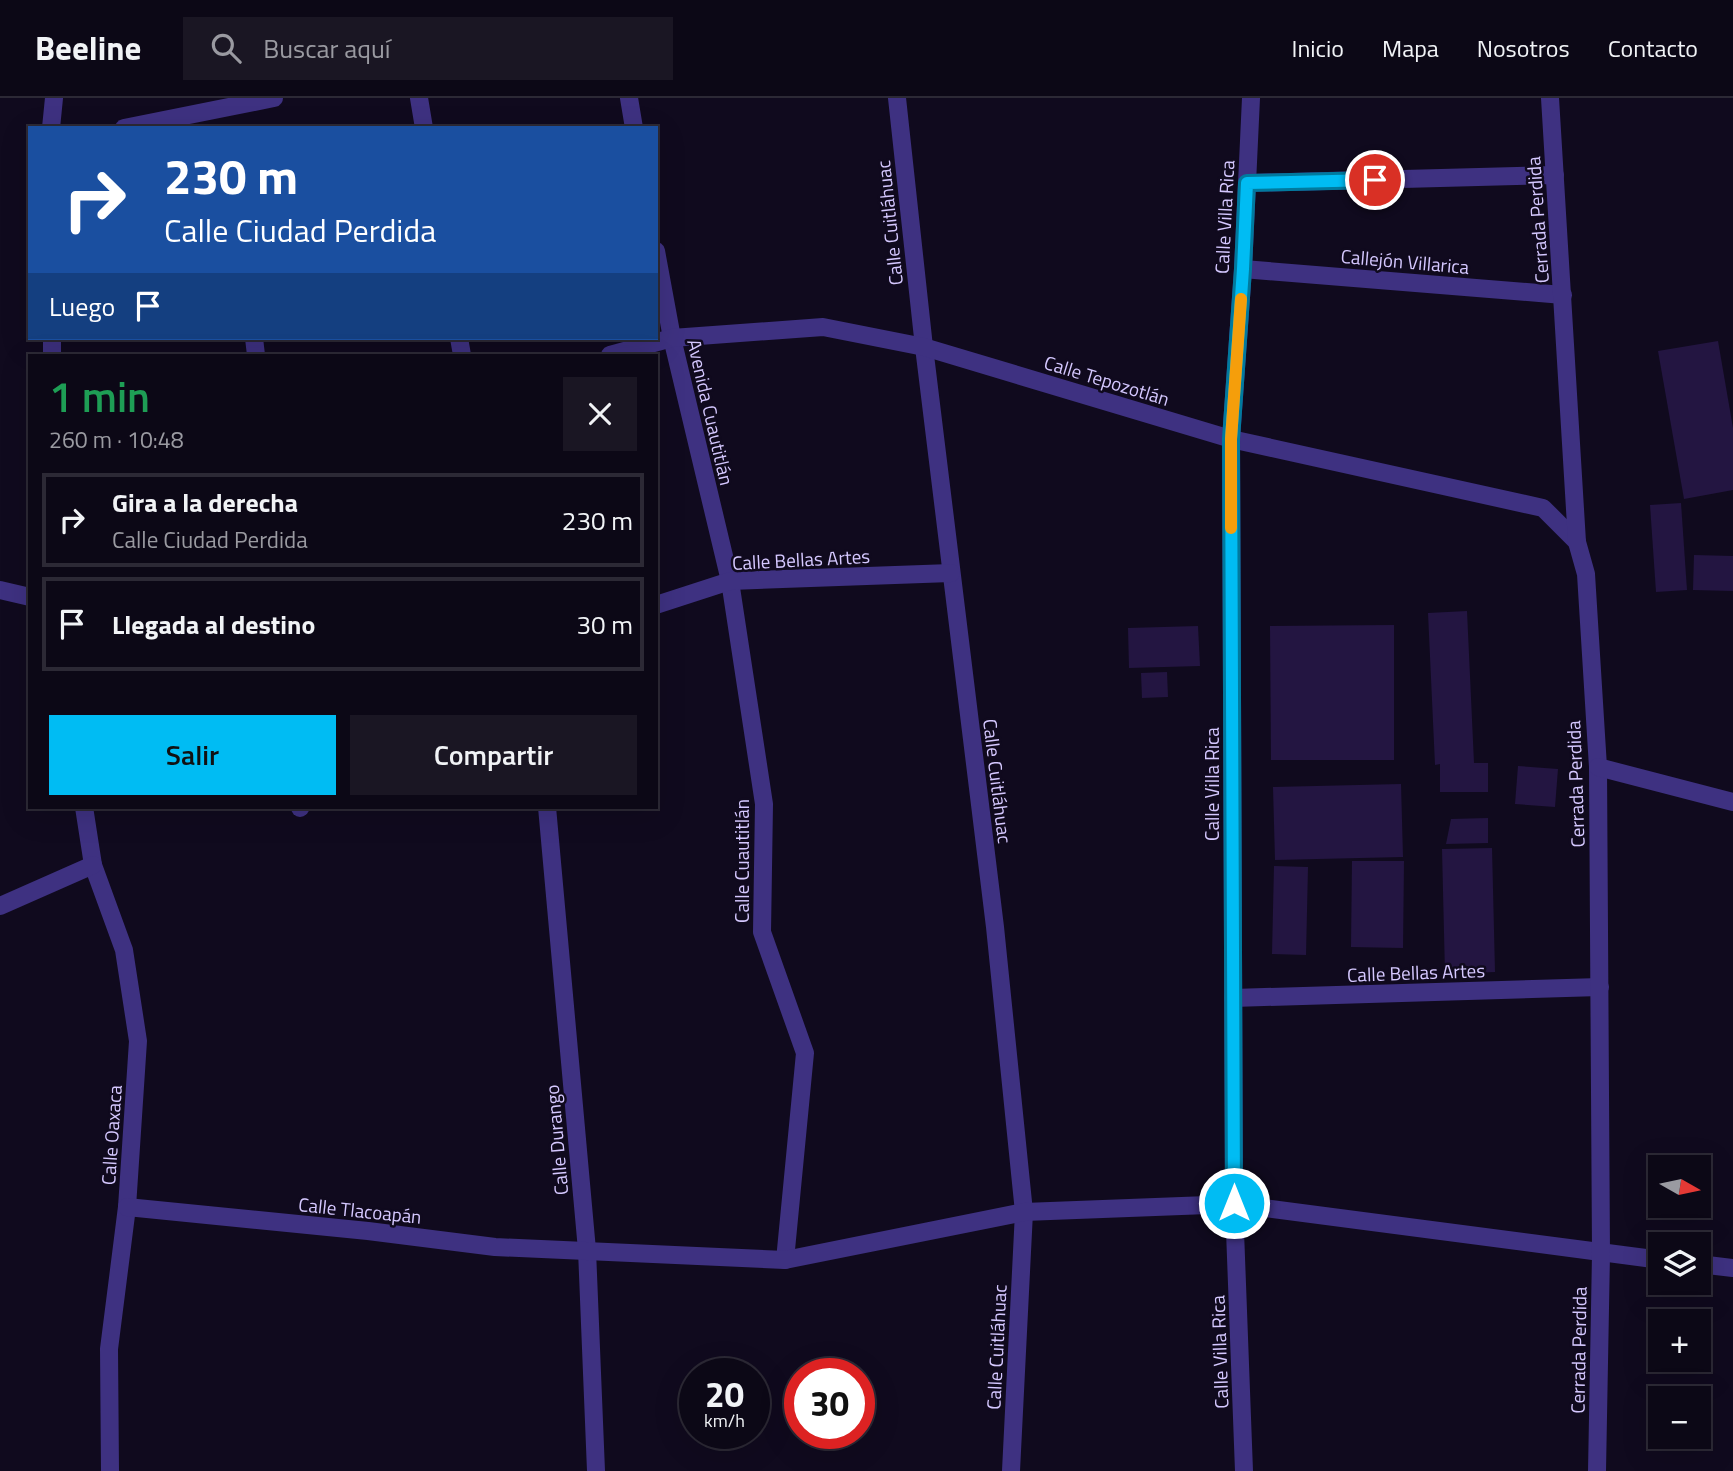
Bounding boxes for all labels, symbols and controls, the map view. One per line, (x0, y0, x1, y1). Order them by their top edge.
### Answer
search box (183, 17, 673, 80)
text: Beeline (35, 23, 141, 73)
icon: search (207, 29, 245, 67)
text: Buscar aquí (263, 29, 390, 68)
text: Inicio (1292, 30, 1344, 66)
text: Mapa (1382, 30, 1439, 66)
text: Nosotros (1477, 30, 1570, 66)
text: Contacto (1608, 30, 1698, 66)
text: 230 m (164, 138, 298, 213)
pin (1345, 150, 1405, 210)
icon: right (49, 154, 140, 245)
street label: Cerrada Perdida (1518, 155, 1556, 284)
street label: Calle Cuitláhuac (868, 159, 910, 287)
street label: Calle Villa Rica (1207, 159, 1241, 275)
icon: arrive (1356, 161, 1394, 199)
text: Calle Ciudad Perdida (164, 206, 436, 254)
street label: Callejón Villarica (1340, 241, 1471, 281)
text: Luego (49, 287, 115, 326)
icon: arrive (129, 287, 167, 325)
street label: Avenida Cuautitlán (680, 336, 742, 488)
street label: Calle Tepozotlán (1041, 347, 1173, 413)
text: 1 min (49, 364, 150, 428)
button: close (563, 377, 637, 451)
text: 260 m · 10:48 (49, 422, 184, 457)
text: Gira a la derecha (112, 483, 298, 522)
icon: right (53, 501, 91, 539)
text: 230 m (562, 501, 633, 540)
text: Calle Ciudad Perdida (112, 522, 308, 557)
street label: Calle Bellas Artes (731, 541, 871, 577)
icon: arrive (53, 605, 91, 643)
text: Llegada al destino (112, 605, 315, 644)
text: 30 m (576, 605, 633, 644)
button: Salir (49, 715, 336, 795)
button: Compartir (350, 715, 637, 795)
street label: Calle Cuitláhuac (976, 717, 1020, 845)
street label: Cerrada Perdida (1558, 720, 1592, 848)
street label: Calle Villa Rica (1197, 727, 1226, 841)
street label: Calle Cuautitlán (727, 799, 756, 923)
street label: Calle Bellas Artes (1347, 955, 1486, 989)
street label: Calle Oaxaca (93, 1083, 129, 1186)
street label: Calle Durango (537, 1084, 575, 1196)
north arrow (1648, 1155, 1712, 1218)
map controls (1648, 1155, 1711, 1449)
position arrow (1197, 1166, 1271, 1240)
street label: Calle Tlacoapán (297, 1189, 423, 1231)
button: layers (1648, 1232, 1711, 1295)
street label: Calle Cuitláhuac (978, 1284, 1014, 1410)
street label: Cerrada Perdida (1562, 1286, 1594, 1414)
street label: Calle Villa Rica (1203, 1294, 1235, 1409)
button: + (1648, 1309, 1711, 1372)
speed limit sign: 30 (784, 1358, 875, 1449)
text: 20 (705, 1367, 744, 1421)
button: − (1648, 1386, 1711, 1449)
text: km/h (704, 1407, 745, 1434)

